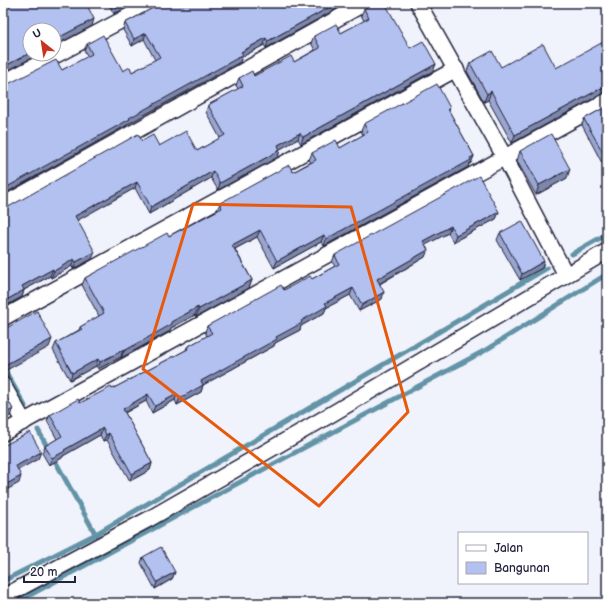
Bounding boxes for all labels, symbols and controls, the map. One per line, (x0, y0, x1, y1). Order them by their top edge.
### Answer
north arrow (22, 22, 62, 62)
text: U (31, 26, 44, 41)
legend (458, 532, 588, 584)
text: Jalan (494, 541, 523, 556)
scale bar (24, 558, 75, 584)
text: Bangunan (494, 561, 550, 576)
text: 20 m (30, 565, 57, 580)

